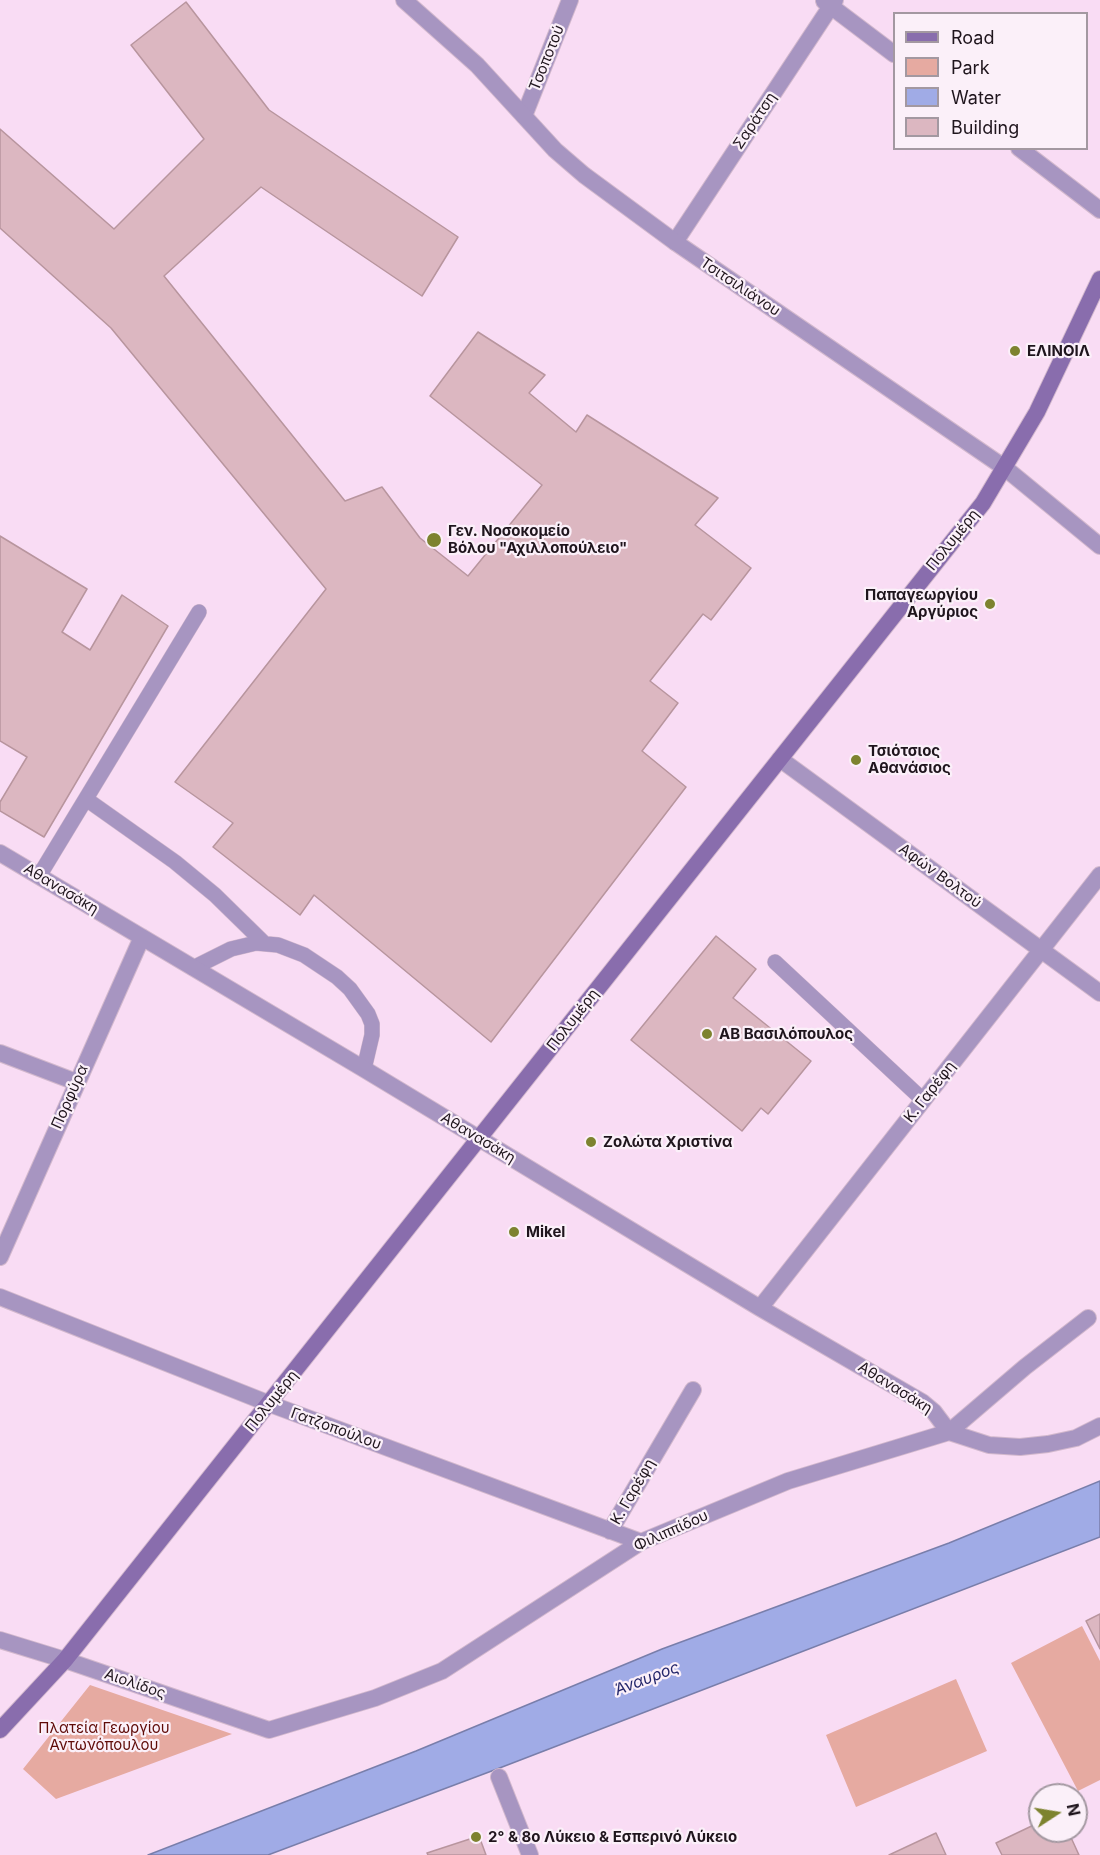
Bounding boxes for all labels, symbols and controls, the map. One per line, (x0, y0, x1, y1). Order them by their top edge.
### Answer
legend (893, 12, 1088, 150)
street label: Τσοποτού (526, 23, 568, 93)
text: Road (951, 27, 994, 48)
text: Park (951, 57, 990, 78)
text: Water (951, 87, 1001, 108)
street label: Σαράτση (729, 89, 781, 153)
text: Building (951, 117, 1019, 138)
street label: Τσιτσιλιάνου (697, 254, 783, 320)
place label: ΕΛΙΝΟΙΛ (1027, 342, 1090, 360)
marker: ΕΛΙΝΟΙΛ (1008, 344, 1022, 358)
street label: Πολυμέρη (923, 506, 983, 574)
place label: Γεν. Νοσοκομείο Βόλου "Αχιλλοπούλειο" (448, 522, 627, 557)
marker: Γεν. Νοσοκομείο Βόλου "Αχιλλοπούλειο" (425, 531, 443, 549)
place label: Παπαγεωργίου Αργύριος (865, 586, 978, 621)
marker: Παπαγεωργίου Αργύριος (983, 597, 997, 611)
place label: Τσιότσιος Αθανάσιος (868, 742, 951, 777)
marker: Τσιότσιος Αθανάσιος (849, 753, 863, 767)
street label: Αφών Βολτού (895, 840, 985, 912)
street label: Αθανασάκη (20, 860, 102, 918)
street label: Πολυμέρη (543, 985, 603, 1055)
place label: ΑΒ Βασιλόπουλος (719, 1025, 853, 1043)
marker: ΑΒ Βασιλόπουλος (700, 1027, 714, 1041)
street label: Κ. Γαρέφη (900, 1058, 960, 1126)
street label: Πορφύρα (48, 1062, 92, 1132)
street label: Αθανασάκη (437, 1109, 519, 1167)
place label: Ζολώτα Χριστίνα (603, 1133, 732, 1151)
marker: Ζολώτα Χριστίνα (584, 1135, 598, 1149)
place label: Mikel (526, 1223, 565, 1241)
marker: Mikel (507, 1225, 521, 1239)
street label: Αθανασάκη (855, 1358, 935, 1418)
street label: Πολυμέρη (242, 1367, 302, 1435)
street label: Γατζοπούλου (288, 1404, 384, 1454)
street label: Κ. Γαρέφη (607, 1456, 659, 1528)
street label: Φιλιππίδου (631, 1507, 711, 1555)
water label: Άναυρος (612, 1658, 682, 1700)
street label: Αιολίδος (102, 1665, 168, 1703)
park label: Πλατεία Γεωργίου Αντωνόπουλου (38, 1719, 170, 1754)
north arrow (1028, 1783, 1088, 1843)
text: N (1063, 1802, 1085, 1818)
place label: 2° & 8ο Λύκειο & Εσπερινό Λύκειο (488, 1828, 737, 1846)
marker: 2° & 8ο Λύκειο & Εσπερινό Λύκειο (469, 1830, 483, 1844)

